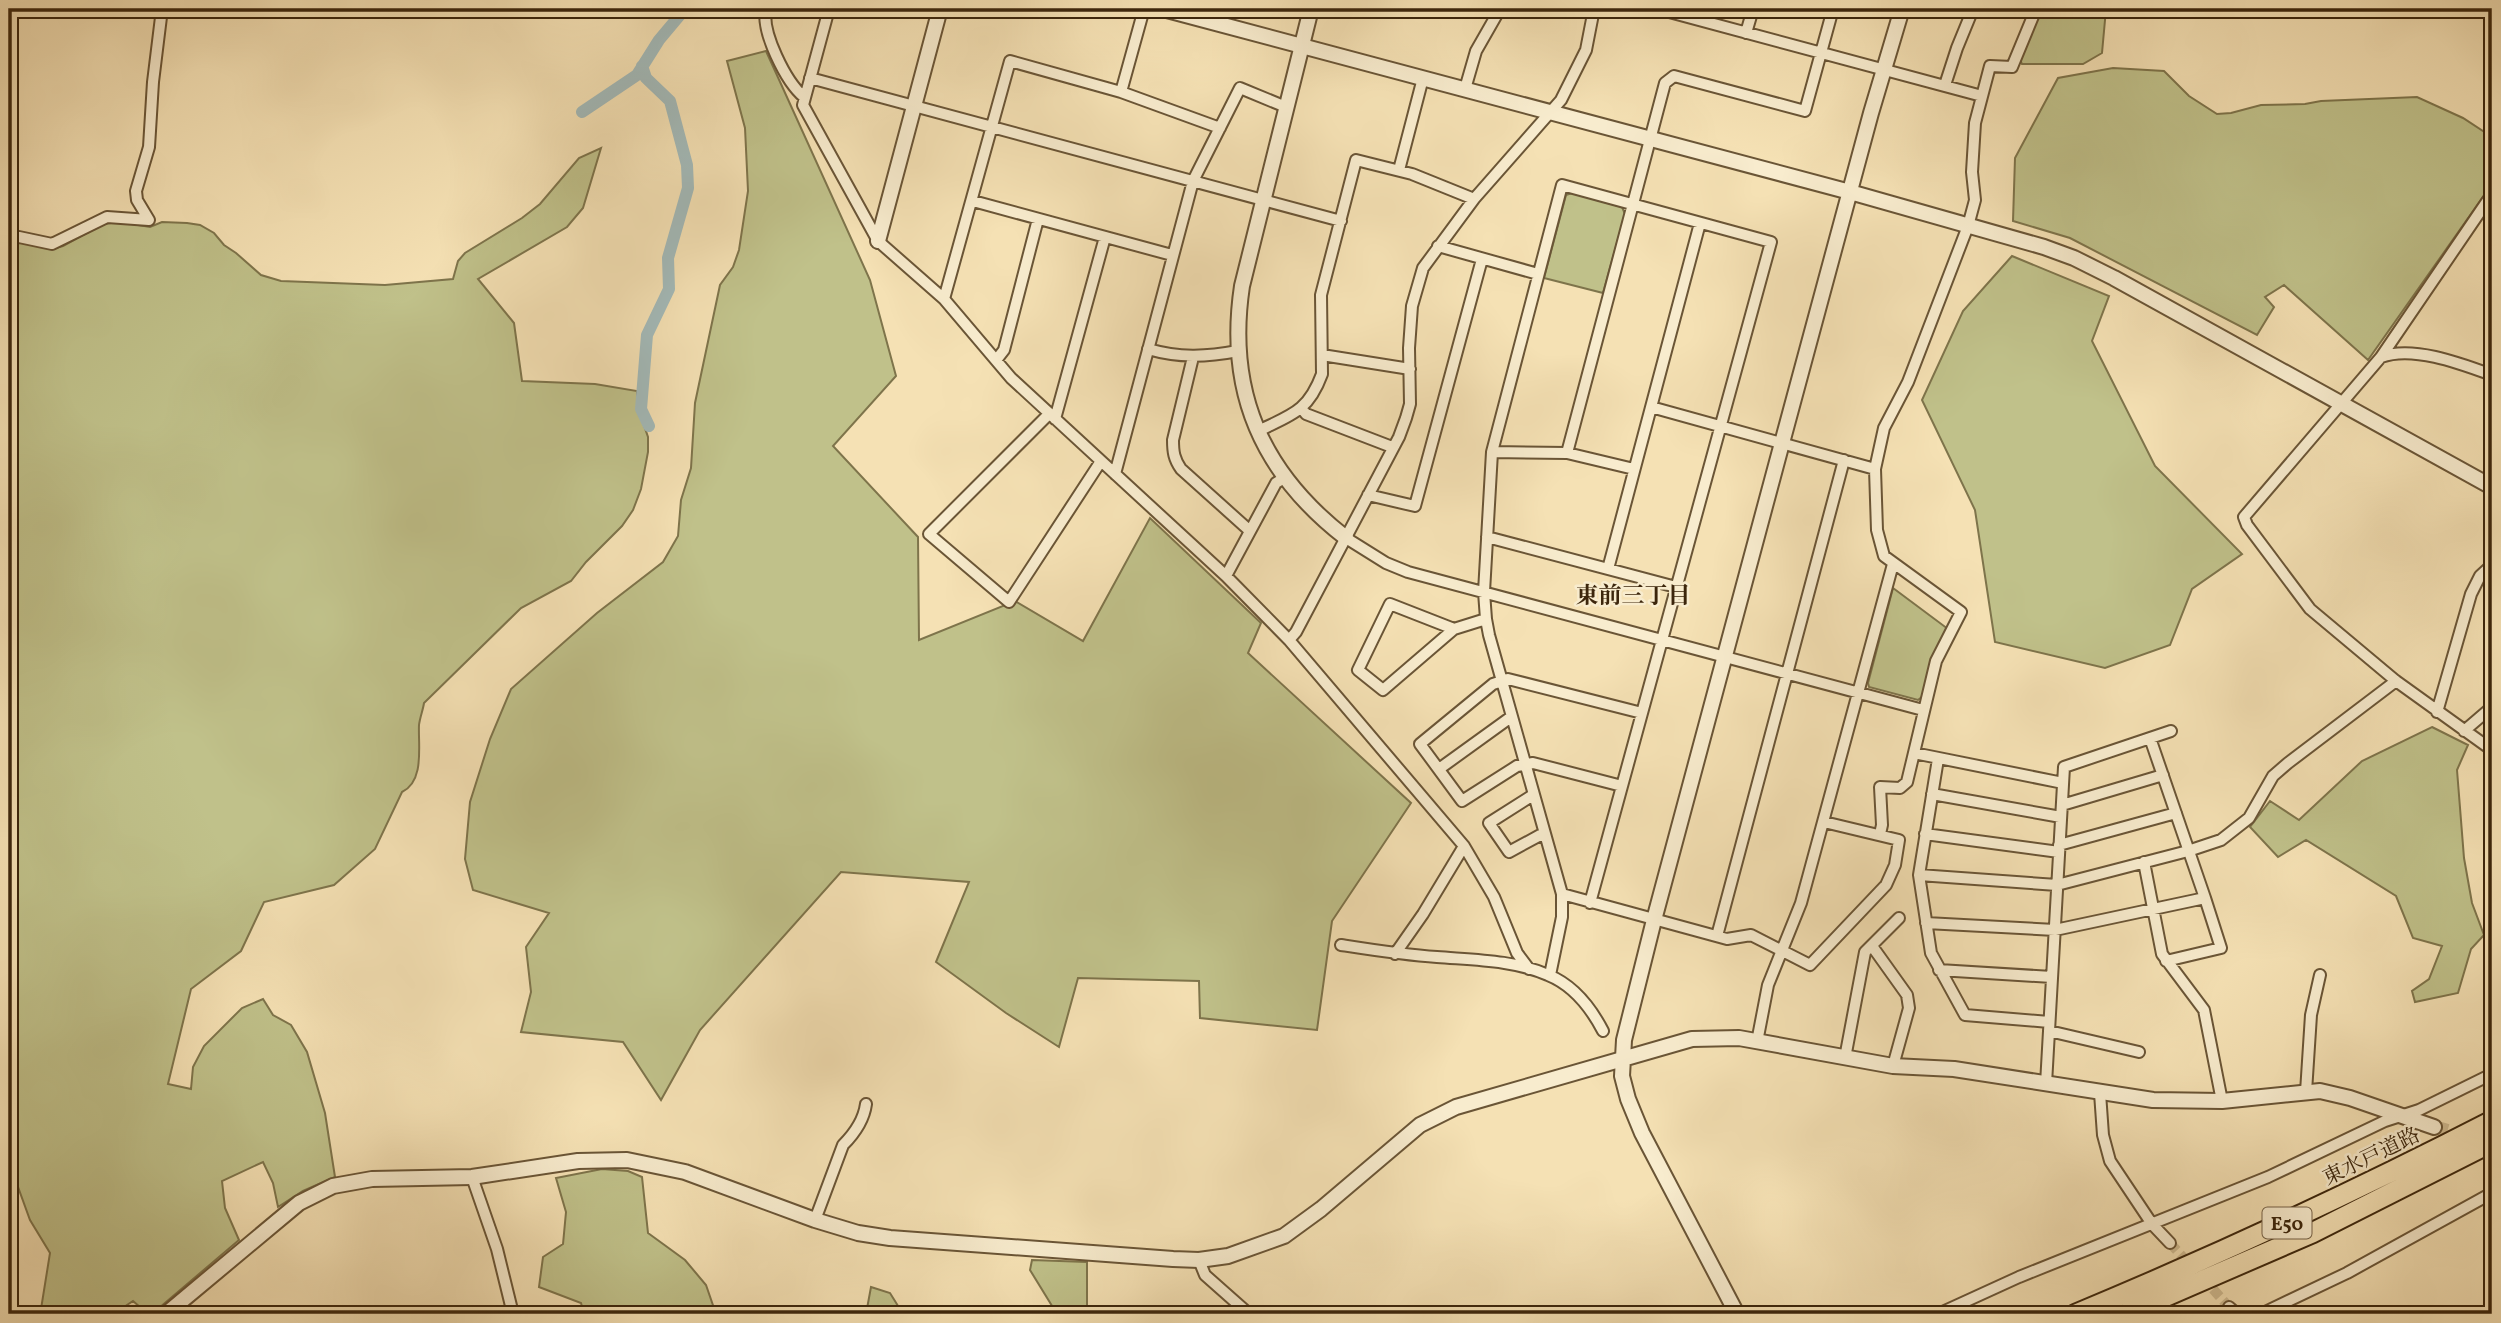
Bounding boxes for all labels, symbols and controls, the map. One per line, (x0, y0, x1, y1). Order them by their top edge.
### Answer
district label: 東前三丁目 (1576, 581, 1691, 613)
street label: 東水戸道路 (2318, 1121, 2425, 1193)
road number: E50 (2262, 1208, 2312, 1238)

